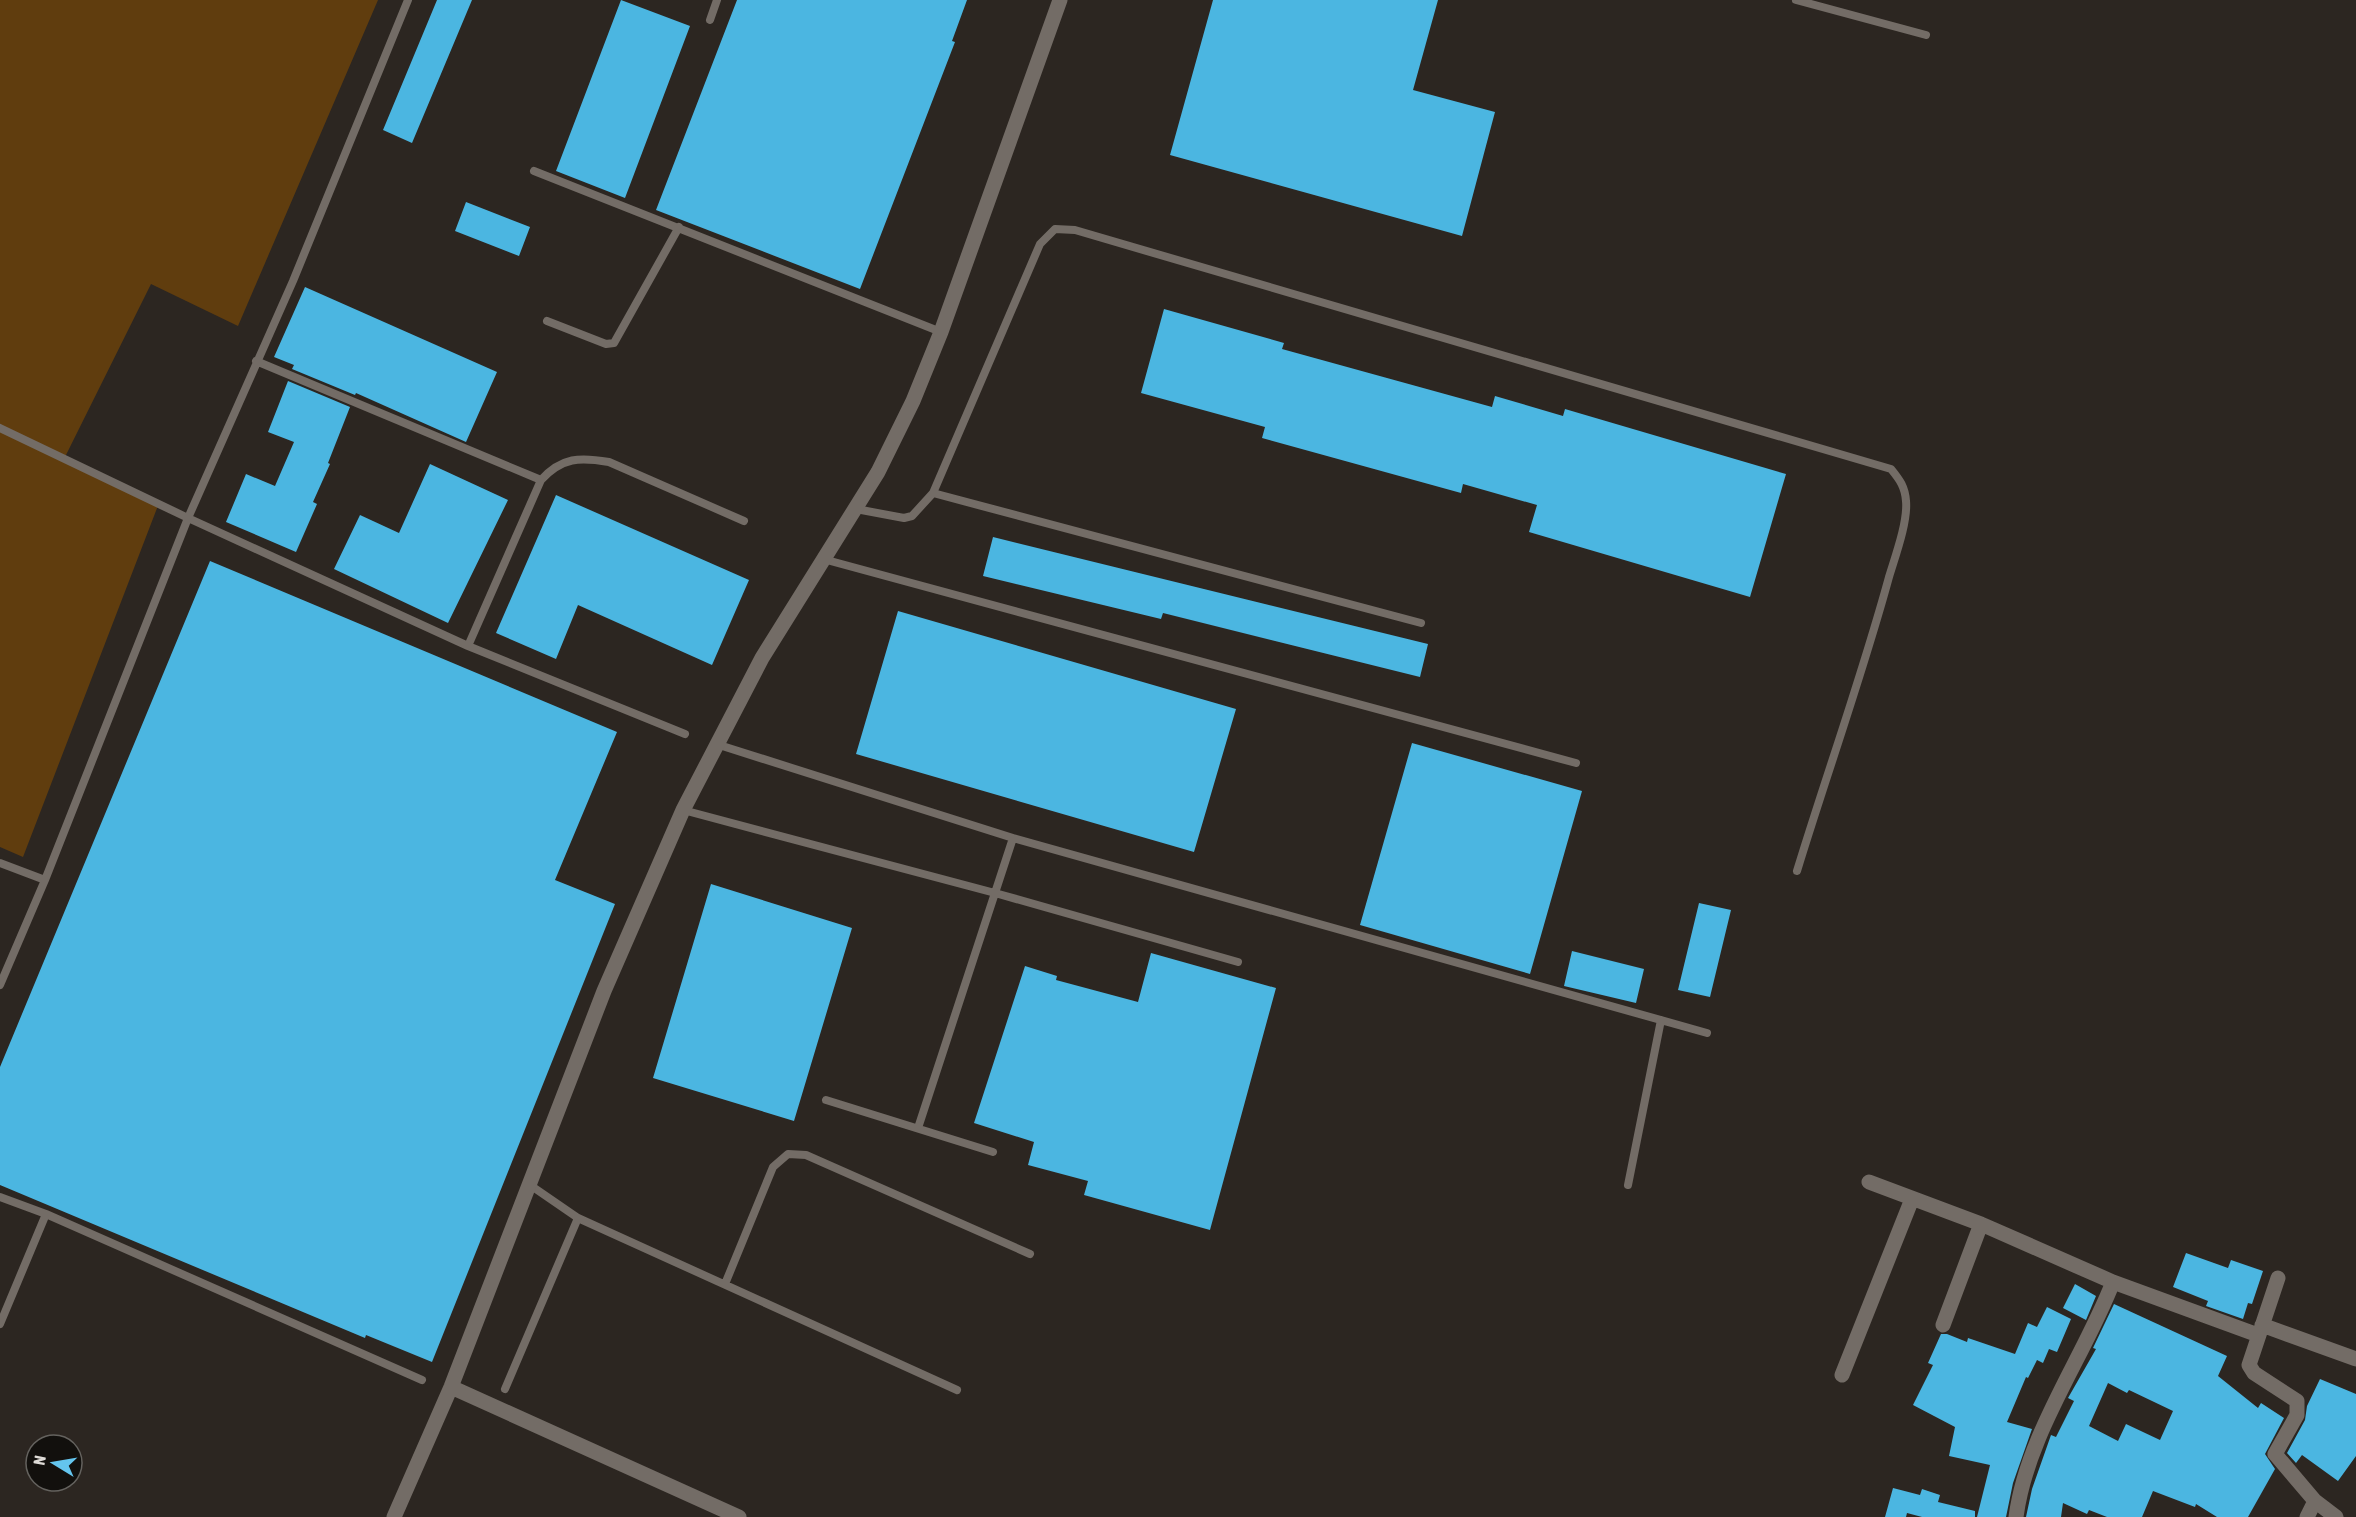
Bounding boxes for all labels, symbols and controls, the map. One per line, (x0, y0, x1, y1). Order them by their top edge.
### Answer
north arrow (24, 1433, 84, 1493)
text: N (30, 1454, 49, 1466)

